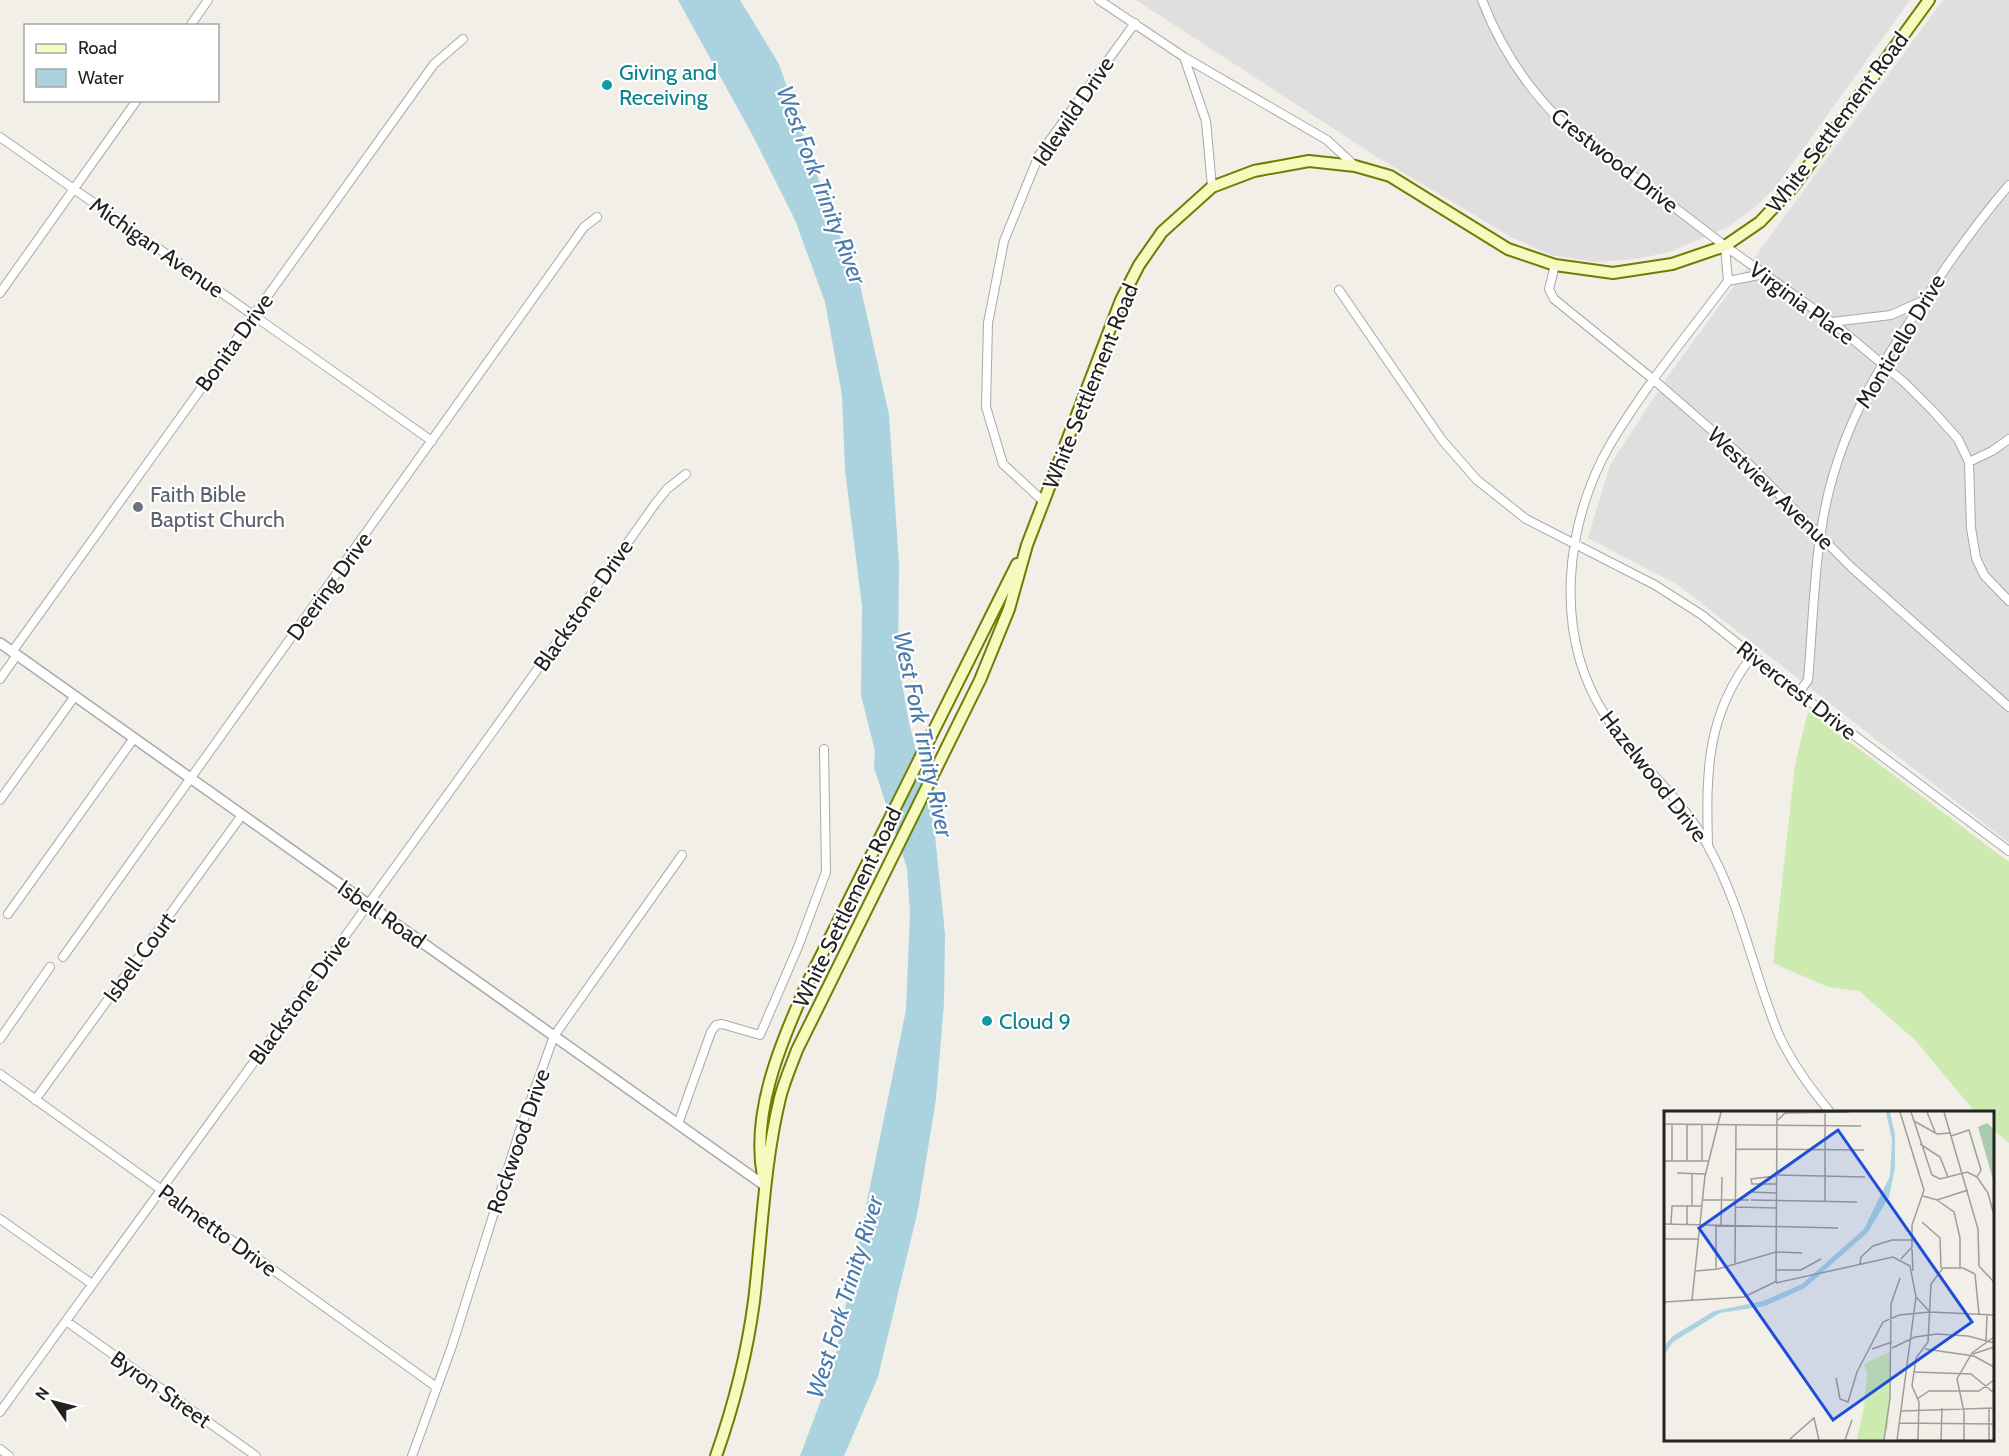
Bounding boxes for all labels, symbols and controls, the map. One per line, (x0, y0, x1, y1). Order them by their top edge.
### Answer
legend (24, 24, 219, 102)
street label: White Settlement Road (1761, 27, 1914, 218)
text: Road (78, 37, 117, 59)
street label: Idlewild Drive (1027, 51, 1120, 171)
place label: Giving and Receiving (619, 59, 717, 111)
text: Water (78, 67, 124, 89)
marker: Giving and Receiving (600, 78, 614, 92)
water label: West Fork Trinity River (770, 82, 873, 290)
street label: Crestwood Drive (1546, 102, 1684, 219)
street label: Michigan Avenue (84, 191, 229, 304)
street label: Virginia Place (1744, 256, 1860, 351)
street label: Monticello Drive (1850, 269, 1951, 413)
street label: White Settlement Road (1037, 280, 1144, 493)
street label: Bonita Drive (190, 288, 279, 397)
street label: Westview Avenue (1702, 421, 1839, 555)
place label: Faith Bible Baptist Church (150, 481, 285, 533)
marker: Faith Bible Baptist Church (131, 500, 145, 514)
street label: Deering Drive (281, 527, 378, 646)
street label: Blackstone Drive (528, 534, 639, 677)
water label: West Fork Trinity River (887, 628, 960, 841)
street label: Rivercrest Drive (1731, 635, 1862, 746)
street label: Hazelwood Drive (1594, 705, 1713, 847)
street label: White Settlement Road (787, 803, 908, 1012)
street label: Isbell Road (333, 874, 431, 954)
street label: Isbell Court (98, 907, 181, 1008)
street label: Blackstone Drive (243, 929, 356, 1070)
place label: Cloud 9 (999, 1008, 1071, 1035)
marker: Cloud 9 (980, 1014, 994, 1028)
street label: Rockwood Drive (481, 1065, 556, 1217)
inset map (1664, 1111, 1994, 1441)
street label: Palmetto Drive (153, 1178, 282, 1282)
water label: West Fork Trinity River (800, 1191, 890, 1401)
street label: Byron Street (105, 1345, 217, 1434)
north arrow (24, 1372, 84, 1432)
text: N (31, 1384, 53, 1404)

